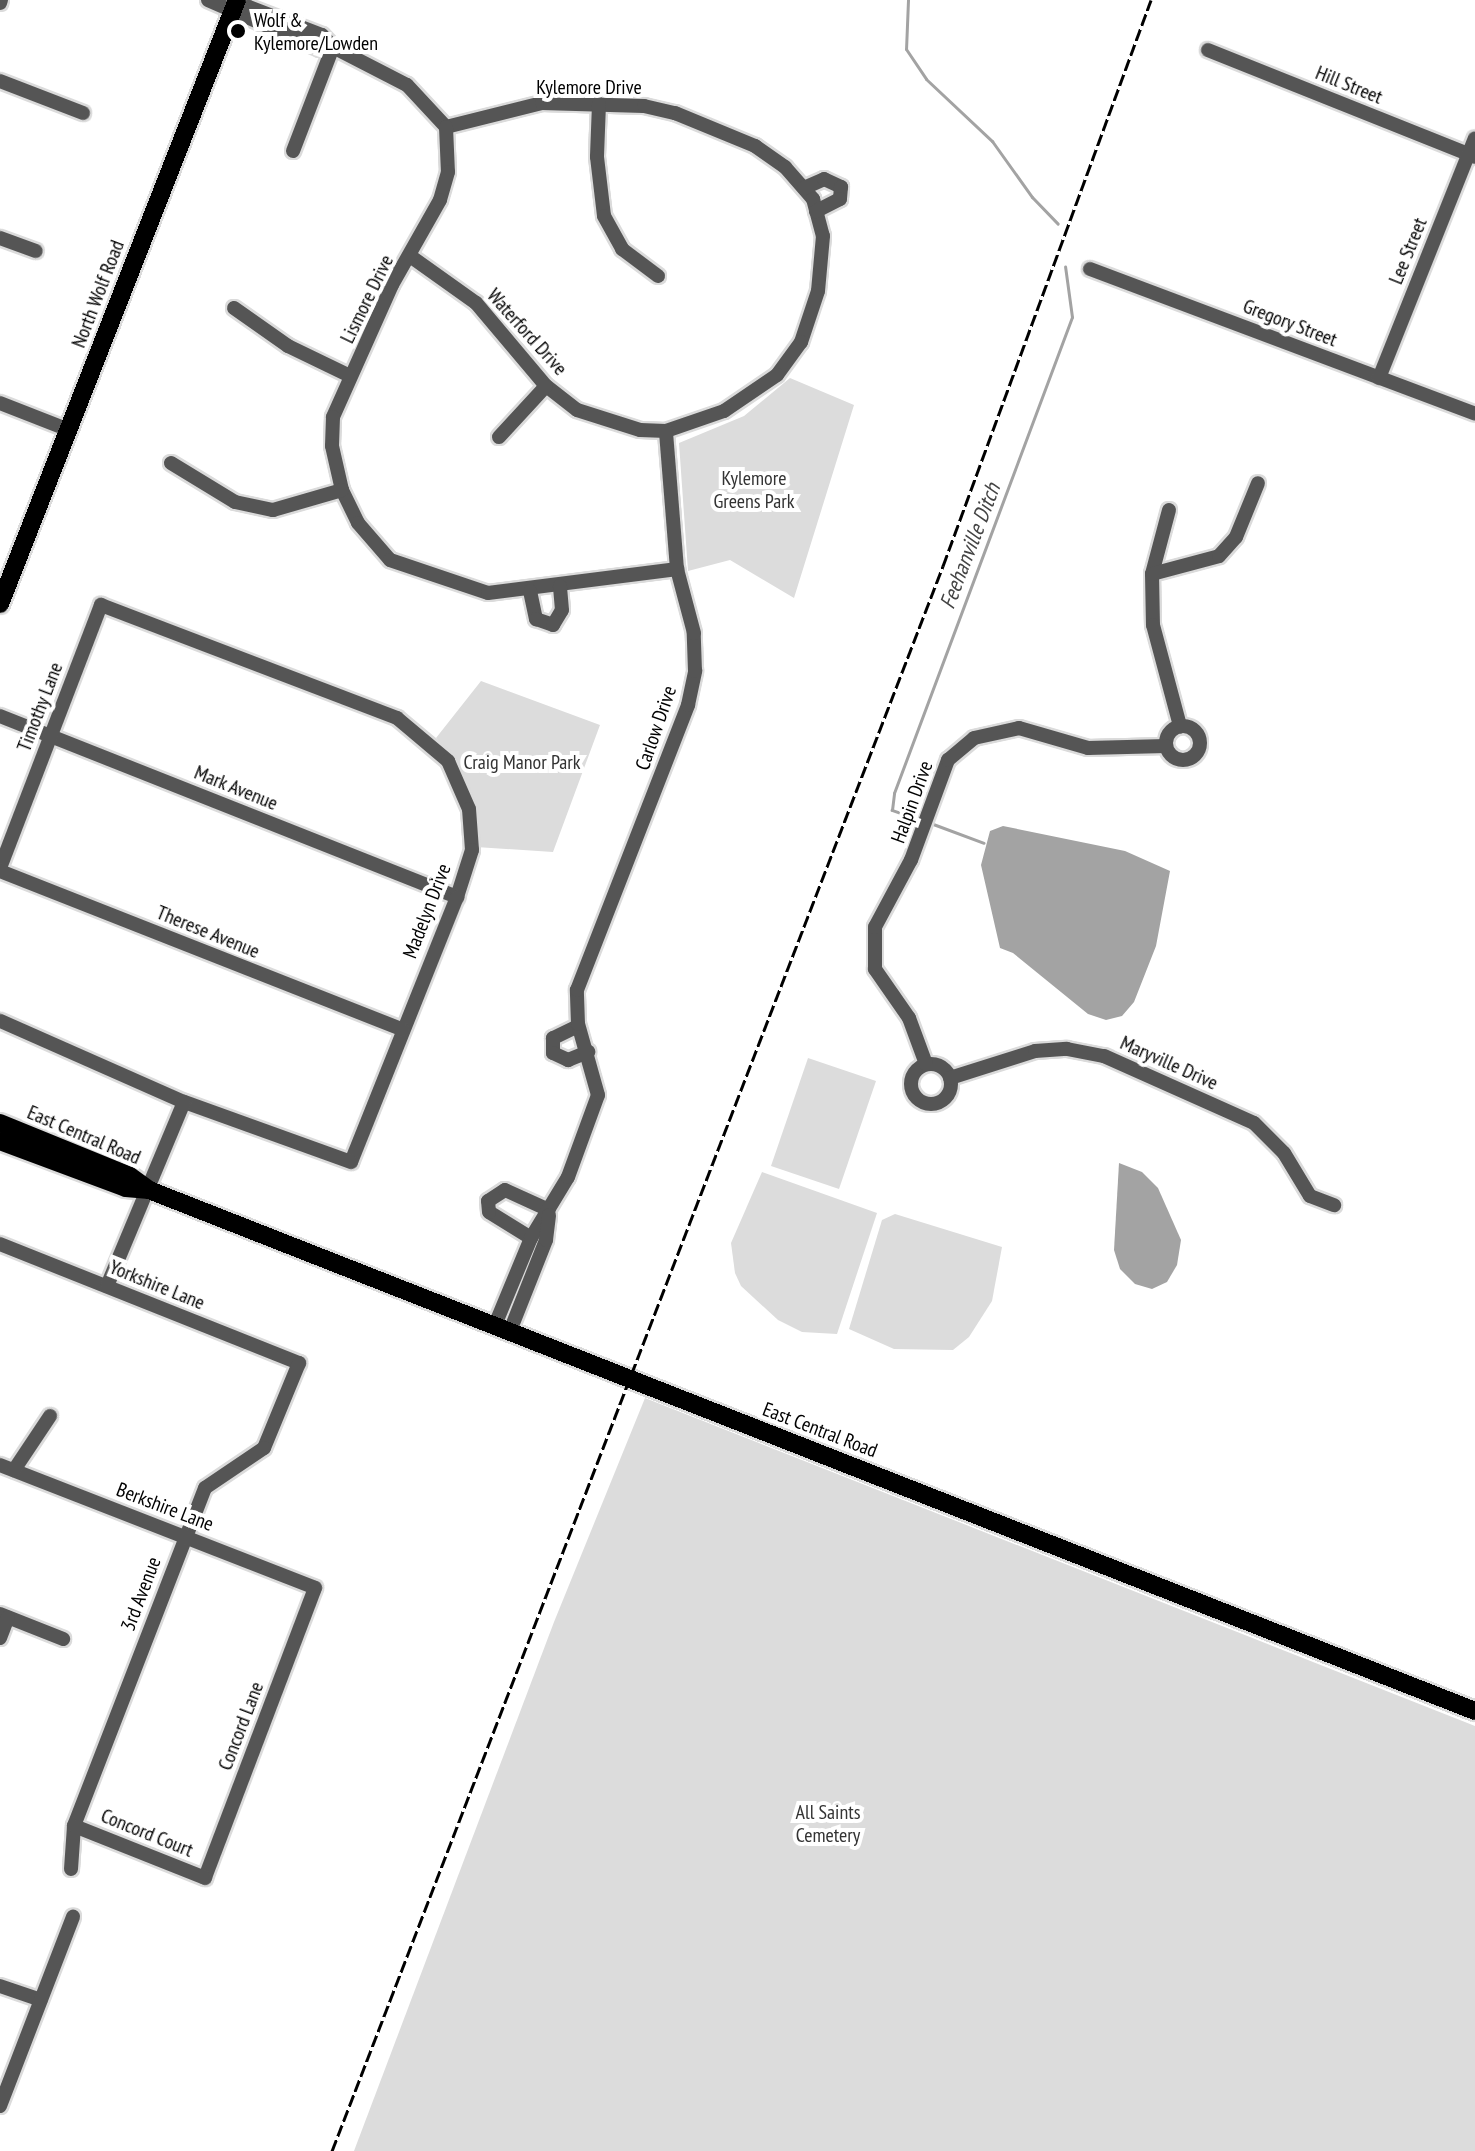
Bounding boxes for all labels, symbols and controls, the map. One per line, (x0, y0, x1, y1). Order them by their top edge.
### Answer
place label: Wolf & Kylemore/Lowden (254, 8, 378, 55)
marker: Wolf & Kylemore/Lowden (229, 22, 247, 40)
street label: Hill Street (1312, 61, 1386, 109)
street label: Kylemore Drive (536, 75, 642, 99)
street label: Lee Street (1384, 214, 1432, 288)
street label: North Wolf Road (66, 237, 130, 351)
street label: Lismore Drive (335, 251, 399, 347)
street label: Waterford Drive (482, 284, 572, 380)
street label: Gregory Street (1239, 294, 1341, 352)
park label: Kylemore Greens Park (713, 467, 795, 514)
water label: Feehanville Ditch (934, 480, 1006, 612)
street label: Timothy Lane (12, 659, 68, 755)
street label: Carlow Drive (630, 683, 682, 773)
park label: Craig Manor Park (463, 750, 581, 774)
street label: Halpin Drive (886, 758, 938, 846)
street label: Mark Avenue (190, 760, 282, 816)
street label: Madelyn Drive (398, 860, 456, 962)
street label: Therese Avenue (153, 900, 263, 964)
street label: Maryville Drive (1117, 1031, 1221, 1095)
street label: East Central Road (24, 1100, 144, 1170)
street label: Yorkshire Lane (106, 1255, 208, 1315)
street label: East Central Road (759, 1397, 881, 1463)
street label: Berkshire Lane (113, 1478, 217, 1536)
street label: 3rd Avenue (116, 1553, 166, 1635)
street label: Concord Lane (213, 1678, 269, 1774)
park label: All Saints Cemetery (796, 1800, 860, 1847)
street label: Concord Court (97, 1804, 197, 1862)

